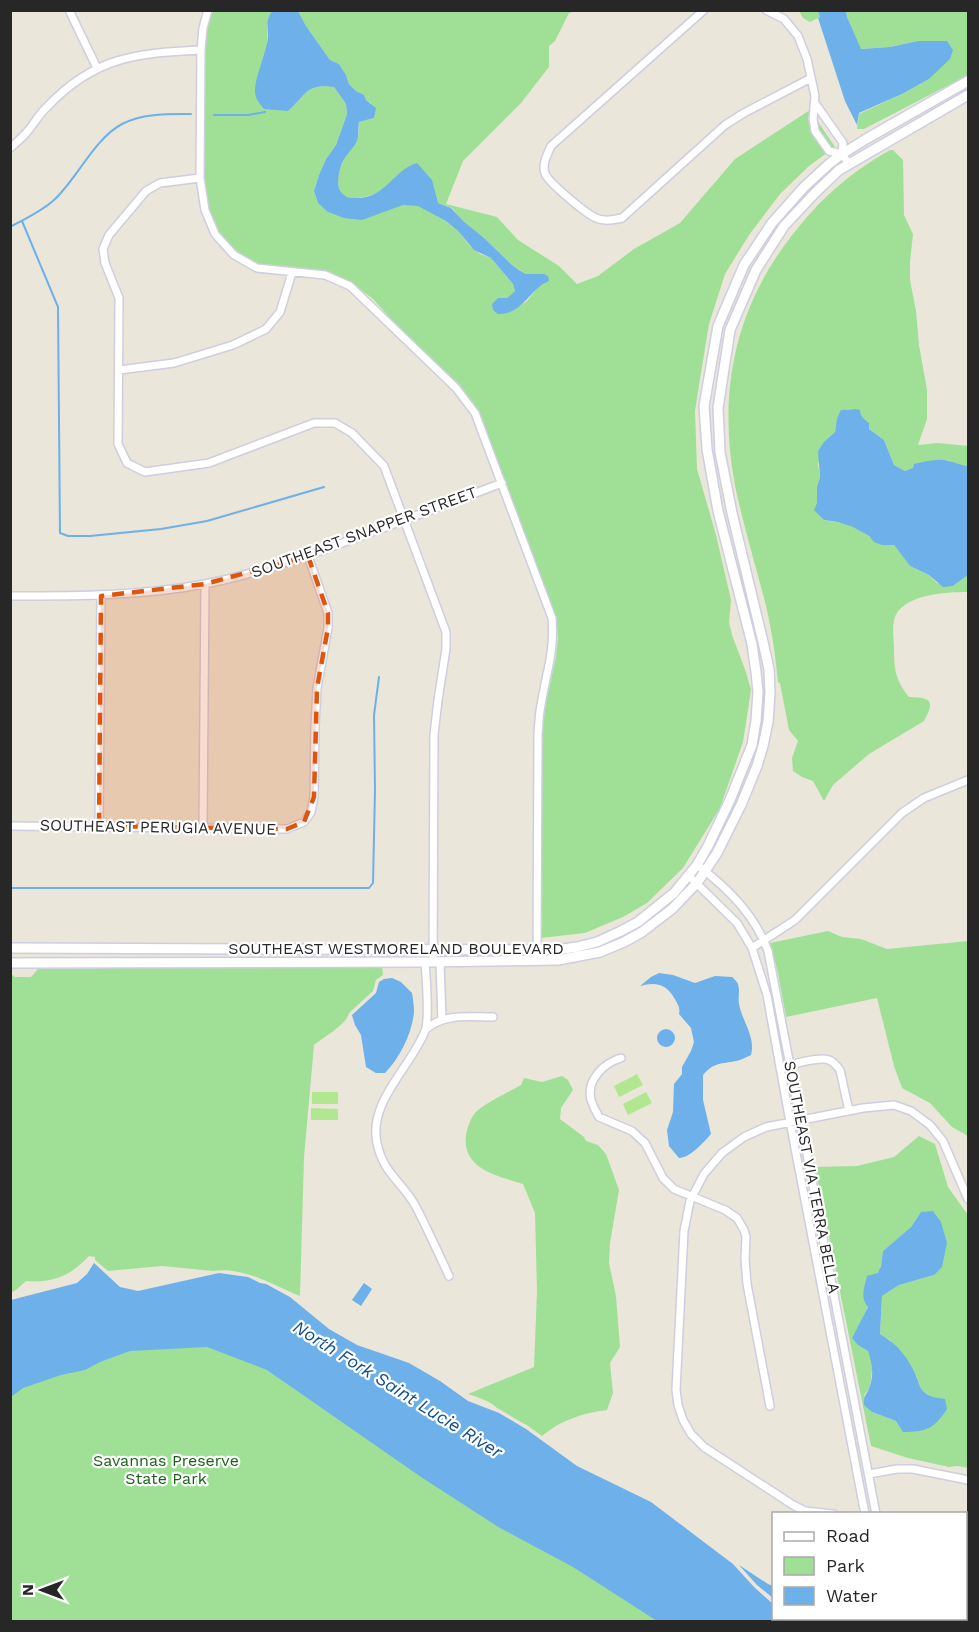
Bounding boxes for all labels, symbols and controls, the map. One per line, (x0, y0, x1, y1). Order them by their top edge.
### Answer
street label: SOUTHEAST SNAPPER STREET (249, 482, 480, 582)
street label: SOUTHEAST PERUGIA AVENUE (40, 815, 276, 839)
street label: SOUTHEAST WESTMORELAND BOULEVARD (228, 939, 564, 958)
street label: SOUTHEAST VIA TERRA BELLA (780, 1059, 844, 1295)
water label: North Fork Saint Lucie River (290, 1316, 507, 1463)
park label: Savannas Preserve State Park (93, 1451, 239, 1488)
legend (772, 1512, 967, 1620)
text: Road (826, 1525, 870, 1546)
text: Park (826, 1555, 865, 1576)
north arrow (12, 1560, 72, 1620)
text: N (18, 1584, 37, 1596)
text: Water (826, 1585, 878, 1606)

